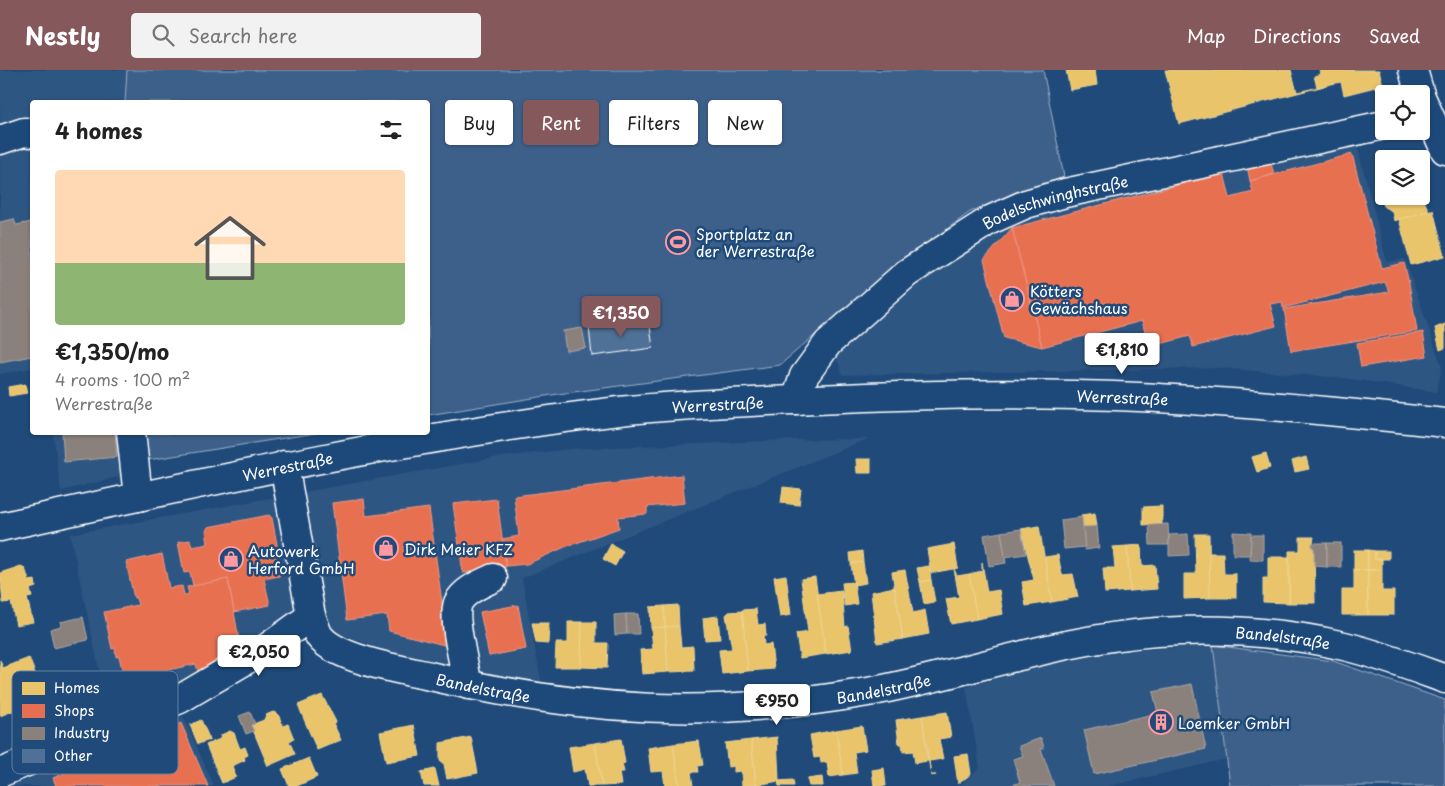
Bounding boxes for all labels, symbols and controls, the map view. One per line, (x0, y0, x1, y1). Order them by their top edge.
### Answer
search box (131, 13, 481, 58)
text: Nestly (25, 17, 101, 53)
icon: search (149, 21, 177, 49)
text: Search here (189, 21, 297, 49)
text: Map (1187, 22, 1225, 49)
text: Directions (1253, 22, 1341, 49)
text: Saved (1369, 22, 1420, 49)
map controls (1375, 85, 1430, 205)
button: locate (1375, 85, 1430, 140)
chip: Buy (445, 100, 513, 145)
chip: Rent (523, 100, 599, 145)
chip: Filters (609, 100, 698, 145)
chip: New (708, 100, 782, 145)
text: 4 homes (55, 114, 142, 146)
icon: filters (377, 116, 405, 144)
button: layers (1375, 150, 1430, 205)
street label: Bodelschwinghstraße (977, 168, 1130, 234)
icon: home (185, 203, 275, 293)
place label: Sportplatz an der Werrestraße (696, 222, 815, 262)
sports icon: Sportplatz an der Werrestraße (665, 229, 691, 255)
place label: Kötters Gewächshaus (1030, 279, 1128, 319)
shop icon: Kötters Gewächshaus (999, 286, 1025, 312)
pin: €1,350 (580, 296, 662, 338)
text: €1,350 (593, 300, 649, 324)
pin: €1,810 (1081, 332, 1163, 375)
text: €1,350/mo (55, 335, 169, 367)
text: €1,810 (1096, 337, 1148, 361)
text: 4 rooms · 100 m² (55, 367, 190, 391)
street label: Werrestraße (1076, 383, 1169, 410)
street label: Werrestraße (671, 390, 764, 418)
text: Werrestraße (55, 391, 153, 415)
street label: Werrestraße (240, 445, 335, 486)
shop icon: Dirk Meier KFZ (373, 535, 399, 561)
place label: Dirk Meier KFZ (404, 537, 513, 560)
place label: Autowerk Herford GmbH (248, 539, 355, 579)
shop icon: Autowerk Herford GmbH (218, 546, 244, 572)
street label: Bandelstraße (1235, 620, 1333, 654)
pin: €2,050 (218, 634, 300, 677)
text: €2,050 (228, 639, 290, 663)
street label: Bandelstraße (434, 666, 532, 707)
street label: Bandelstraße (835, 667, 933, 709)
legend (12, 671, 178, 774)
text: Homes (54, 677, 100, 698)
pin: €950 (747, 684, 807, 726)
text: €950 (755, 688, 799, 712)
text: Shops (54, 700, 94, 721)
building icon: Loemker GmbH (1148, 709, 1174, 735)
place label: Loemker GmbH (1178, 711, 1290, 734)
text: Industry (54, 722, 109, 743)
text: Other (54, 745, 93, 766)

